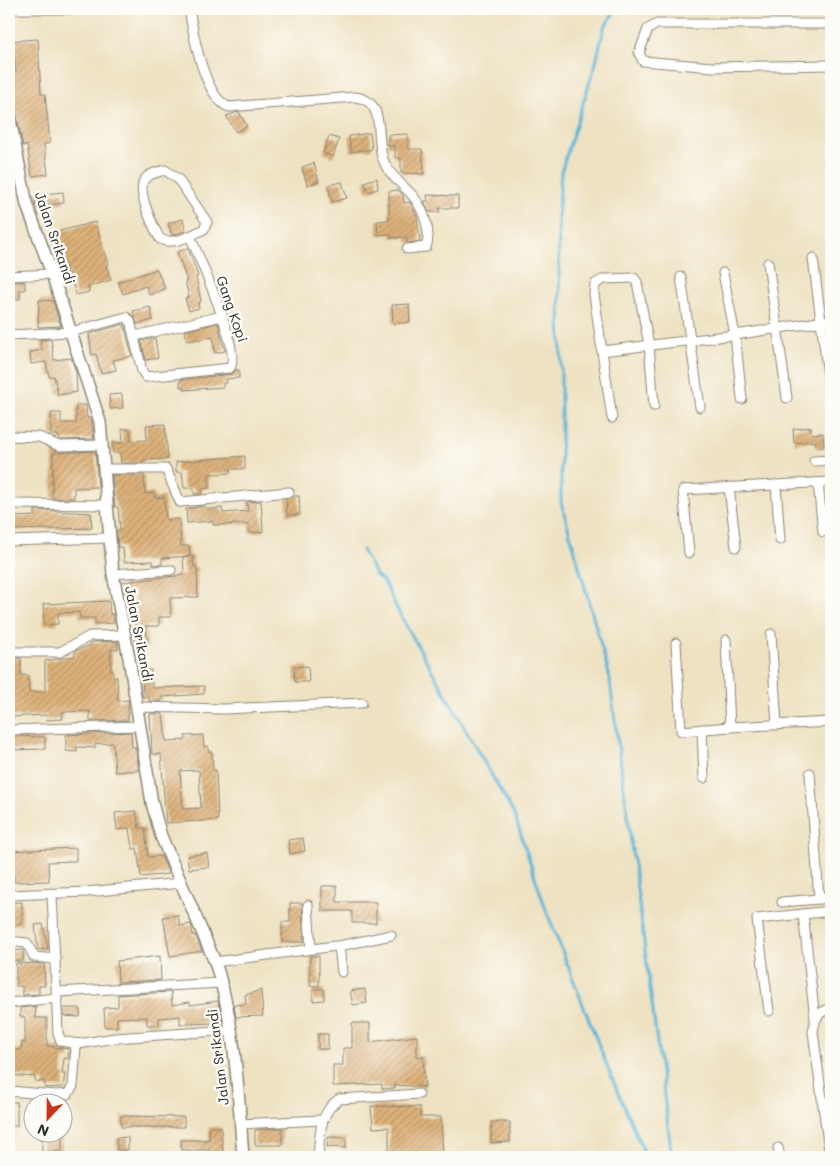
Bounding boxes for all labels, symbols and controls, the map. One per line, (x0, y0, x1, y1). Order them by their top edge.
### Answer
street label: Jalan Srikandi (31, 189, 80, 287)
street label: Gang Kopi (212, 273, 253, 345)
street label: Jalan Srikandi (121, 584, 158, 683)
street label: Jalan Srikandi (202, 1008, 233, 1106)
north arrow (22, 1094, 72, 1144)
text: N (34, 1120, 51, 1141)

